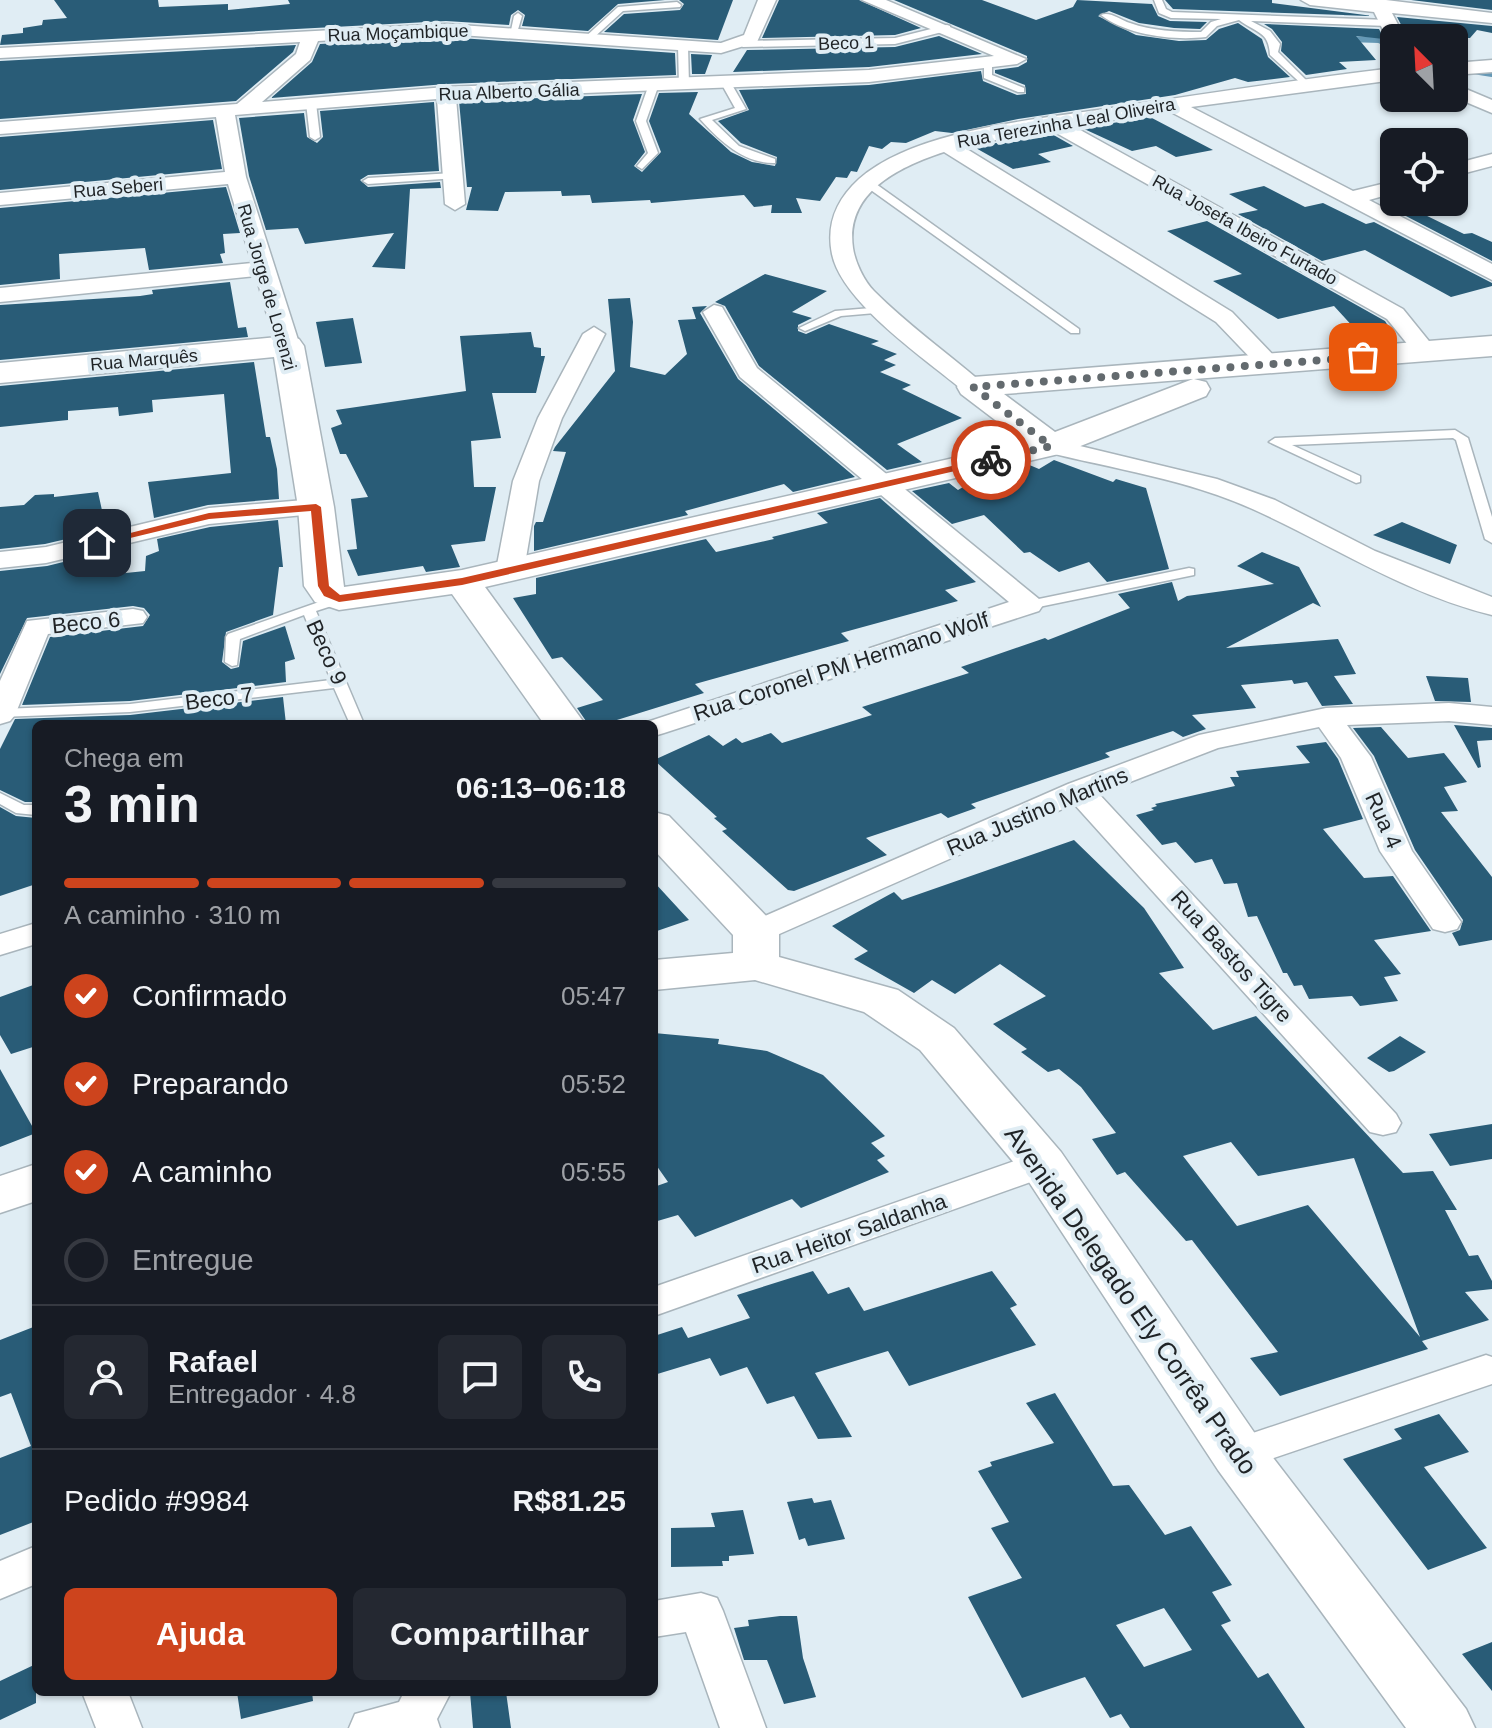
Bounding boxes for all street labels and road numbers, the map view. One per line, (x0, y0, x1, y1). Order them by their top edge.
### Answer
street label: Rua Moçambique (327, 21, 469, 45)
street label: Beco 1 (818, 32, 874, 54)
street label: Rua Alberto Gália (438, 80, 581, 104)
street label: Rua Terezinha Leal Oliveira (956, 94, 1177, 152)
street label: Rua Josefa Ibeiro Furtado (1149, 171, 1341, 289)
street label: Rua Seberi (72, 174, 164, 202)
street label: Rua Jorge de Lorenzi (234, 202, 300, 372)
street label: Rua Marquês (89, 345, 199, 375)
street label: Beco 6 (51, 606, 121, 639)
street label: Rua Coronel PM Hermano Wolf (690, 607, 993, 726)
street label: Beco 9 (301, 616, 352, 689)
street label: Beco 7 (184, 682, 255, 715)
street label: Rua Justino Martins (943, 762, 1132, 861)
street label: Rua 4 (1360, 788, 1407, 852)
street label: Rua Bastos Tigre (1166, 885, 1297, 1027)
street label: Avenida Delegado Ely Corrêa Prado (999, 1120, 1263, 1480)
street label: Rua Heitor Saldanha (749, 1188, 951, 1279)

